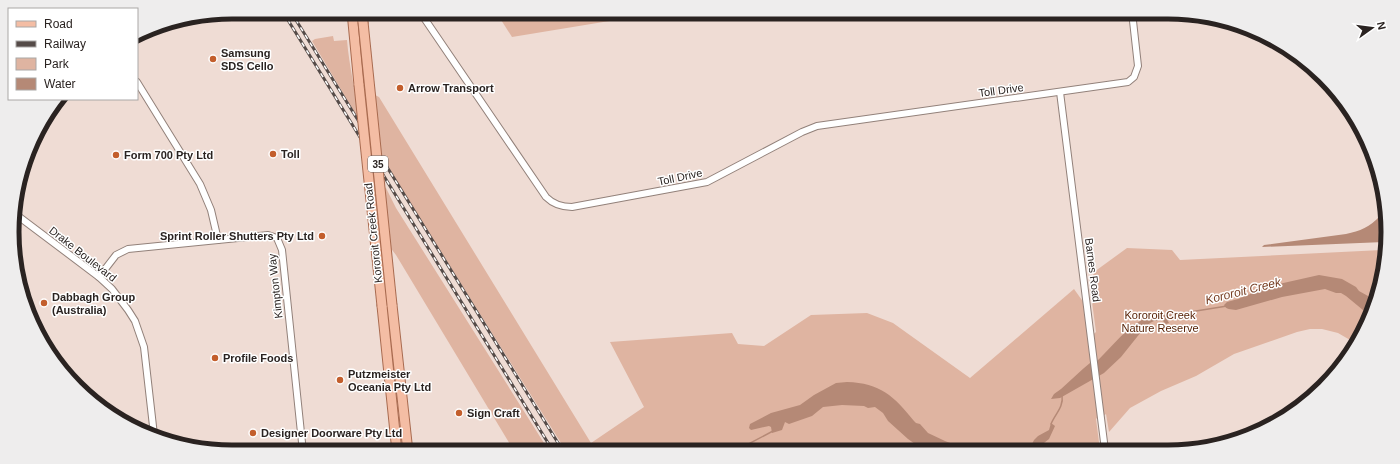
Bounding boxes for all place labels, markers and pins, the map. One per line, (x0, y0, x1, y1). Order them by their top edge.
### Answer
place label: Samsung SDS Cello (221, 47, 274, 72)
marker: Samsung SDS Cello (208, 54, 218, 64)
place label: Arrow Transport (408, 82, 494, 94)
marker: Arrow Transport (395, 83, 405, 93)
place label: Toll (281, 148, 300, 160)
place label: Form 700 Pty Ltd (124, 149, 213, 161)
marker: Toll (268, 149, 278, 159)
marker: Form 700 Pty Ltd (111, 150, 121, 160)
place label: Sprint Roller Shutters Pty Ltd (160, 230, 314, 242)
marker: Sprint Roller Shutters Pty Ltd (317, 231, 327, 241)
place label: Dabbagh Group (Australia) (52, 291, 135, 316)
marker: Dabbagh Group (Australia) (39, 298, 49, 308)
place label: Profile Foods (223, 352, 293, 364)
marker: Profile Foods (210, 353, 220, 363)
place label: Putzmeister Oceania Pty Ltd (348, 368, 431, 393)
marker: Putzmeister Oceania Pty Ltd (335, 375, 345, 385)
place label: Sign Craft (467, 407, 520, 419)
marker: Sign Craft (454, 408, 464, 418)
place label: Designer Doorware Pty Ltd (261, 427, 402, 439)
marker: Designer Doorware Pty Ltd (248, 428, 258, 438)

